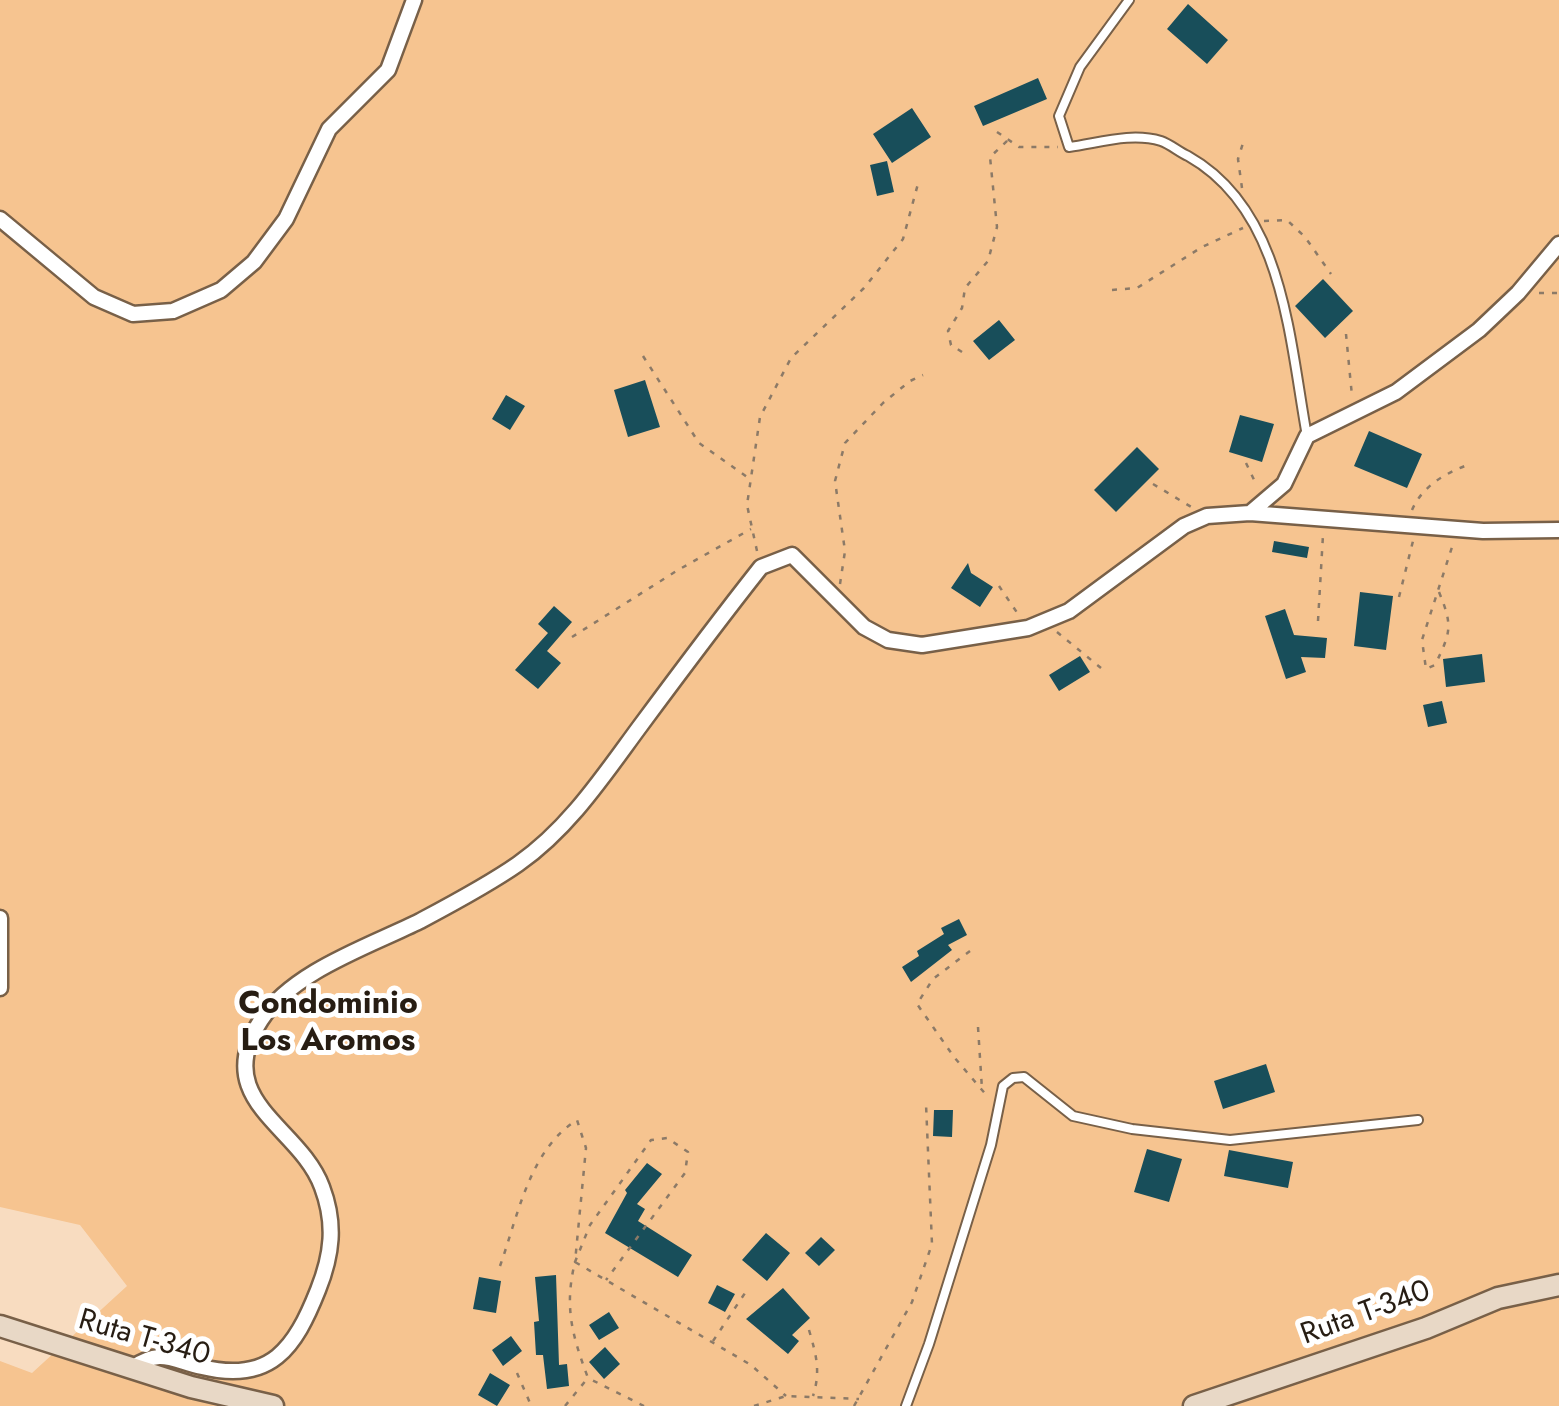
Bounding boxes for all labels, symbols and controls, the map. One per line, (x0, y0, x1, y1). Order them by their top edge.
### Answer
district label: Condominio Los Aromos (238, 986, 418, 1061)
street label: Ruta T-340 (1296, 1274, 1436, 1354)
street label: Ruta T-340 (74, 1303, 214, 1375)

